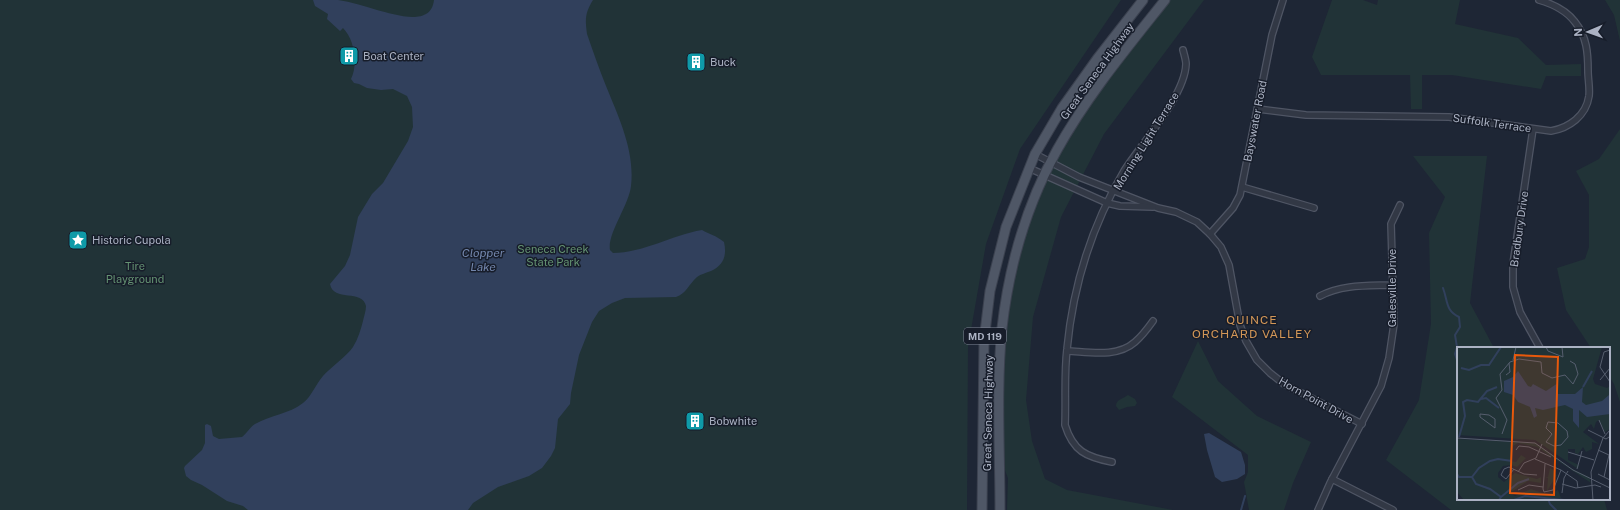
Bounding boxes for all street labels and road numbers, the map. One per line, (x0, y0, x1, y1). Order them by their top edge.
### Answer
street label: Great Seneca Highway (1058, 20, 1136, 122)
street label: Bayswater Road (1241, 79, 1269, 163)
street label: Morning Light Terrace (1111, 90, 1181, 192)
street label: Suffolk Terrace (1452, 112, 1532, 134)
street label: Bradbury Drive (1508, 190, 1530, 268)
street label: Galesville Drive (1386, 249, 1398, 327)
road number: MD 119 (964, 328, 1006, 344)
street label: Great Seneca Highway (981, 355, 995, 471)
street label: Horn Point Drive (1277, 375, 1355, 425)

